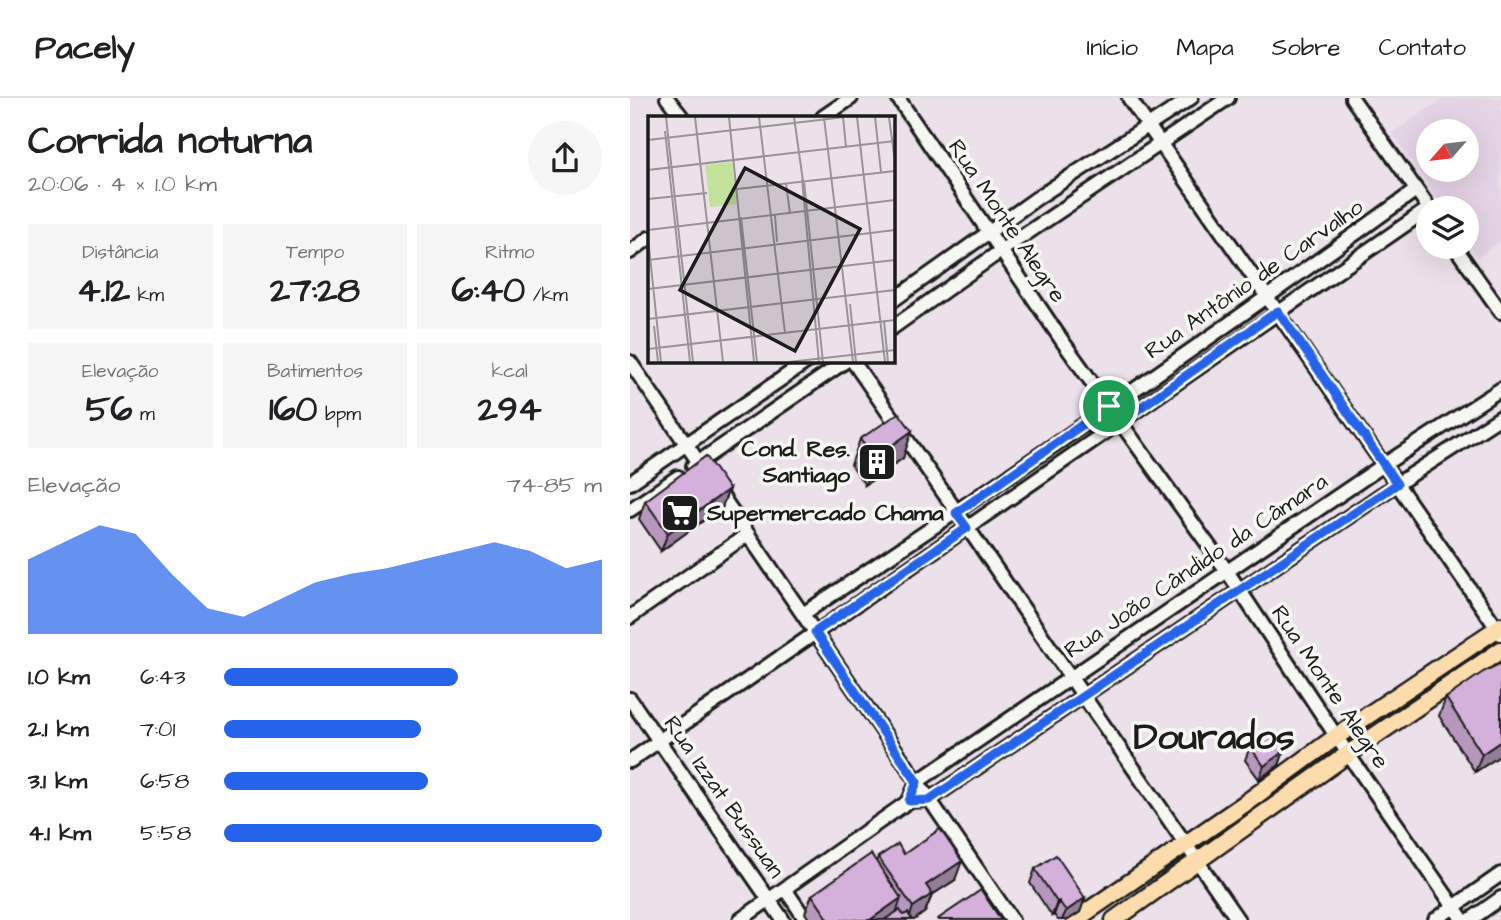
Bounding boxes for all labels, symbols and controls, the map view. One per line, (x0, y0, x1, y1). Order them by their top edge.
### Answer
text: Pacely (35, 25, 135, 71)
text: Início (1087, 31, 1138, 65)
text: Mapa (1176, 31, 1234, 65)
text: Sobre (1272, 31, 1340, 65)
text: Contato (1378, 31, 1466, 65)
text: Corrida noturna (28, 116, 312, 168)
inset map (648, 116, 894, 362)
north arrow (1416, 119, 1479, 182)
map controls (1416, 119, 1479, 259)
button: share (528, 121, 602, 195)
street label: Rua Monte Alegre (939, 133, 1074, 310)
text: 20:06 · 4 × 1.0 km (28, 168, 217, 200)
street label: Rua Antônio de Carvalho (1138, 191, 1370, 367)
button: layers (1416, 196, 1479, 259)
text: Distância (82, 239, 158, 266)
text: Tempo (286, 239, 344, 266)
text: Ritmo (485, 239, 534, 266)
text: 4.12 (77, 266, 130, 315)
text: 27:28 (270, 266, 360, 315)
text: 6:40 (451, 266, 525, 315)
text: km (130, 282, 164, 309)
text: /km (525, 282, 568, 309)
text: Elevação (82, 358, 159, 385)
text: Batimentos (267, 358, 363, 385)
text: kcal (491, 358, 528, 385)
pin (1079, 376, 1139, 436)
text: 56 (86, 385, 132, 434)
text: 160 (269, 385, 317, 434)
text: 294 (478, 385, 542, 434)
icon: arrive (1090, 387, 1128, 425)
text: m (132, 401, 155, 428)
text: bpm (317, 401, 361, 428)
place label: Cond. Res. Santiago (741, 433, 850, 492)
building icon: Cond. Res. Santiago (856, 441, 898, 483)
street label: Rua João Cândido da Câmara (1058, 466, 1334, 666)
text: Elevação (28, 469, 121, 501)
text: 74–85 m (507, 469, 602, 501)
supermarket icon: Supermercado Chama (659, 492, 701, 534)
place label: Supermercado Chama (706, 497, 944, 529)
street label: Rua Monte Alegre (1262, 599, 1397, 776)
text: 1.0 km (28, 661, 90, 693)
text: 6:43 (140, 661, 186, 693)
street label: Rua Izzat Bussuan (656, 709, 792, 885)
text: 2.1 km (28, 713, 89, 745)
text: 7:01 (140, 713, 175, 745)
district label: Dourados (1133, 713, 1295, 764)
text: 3.1 km (28, 765, 87, 797)
text: 6:58 (140, 765, 189, 797)
text: 4.1 km (28, 817, 91, 849)
text: 5:58 (140, 817, 191, 849)

